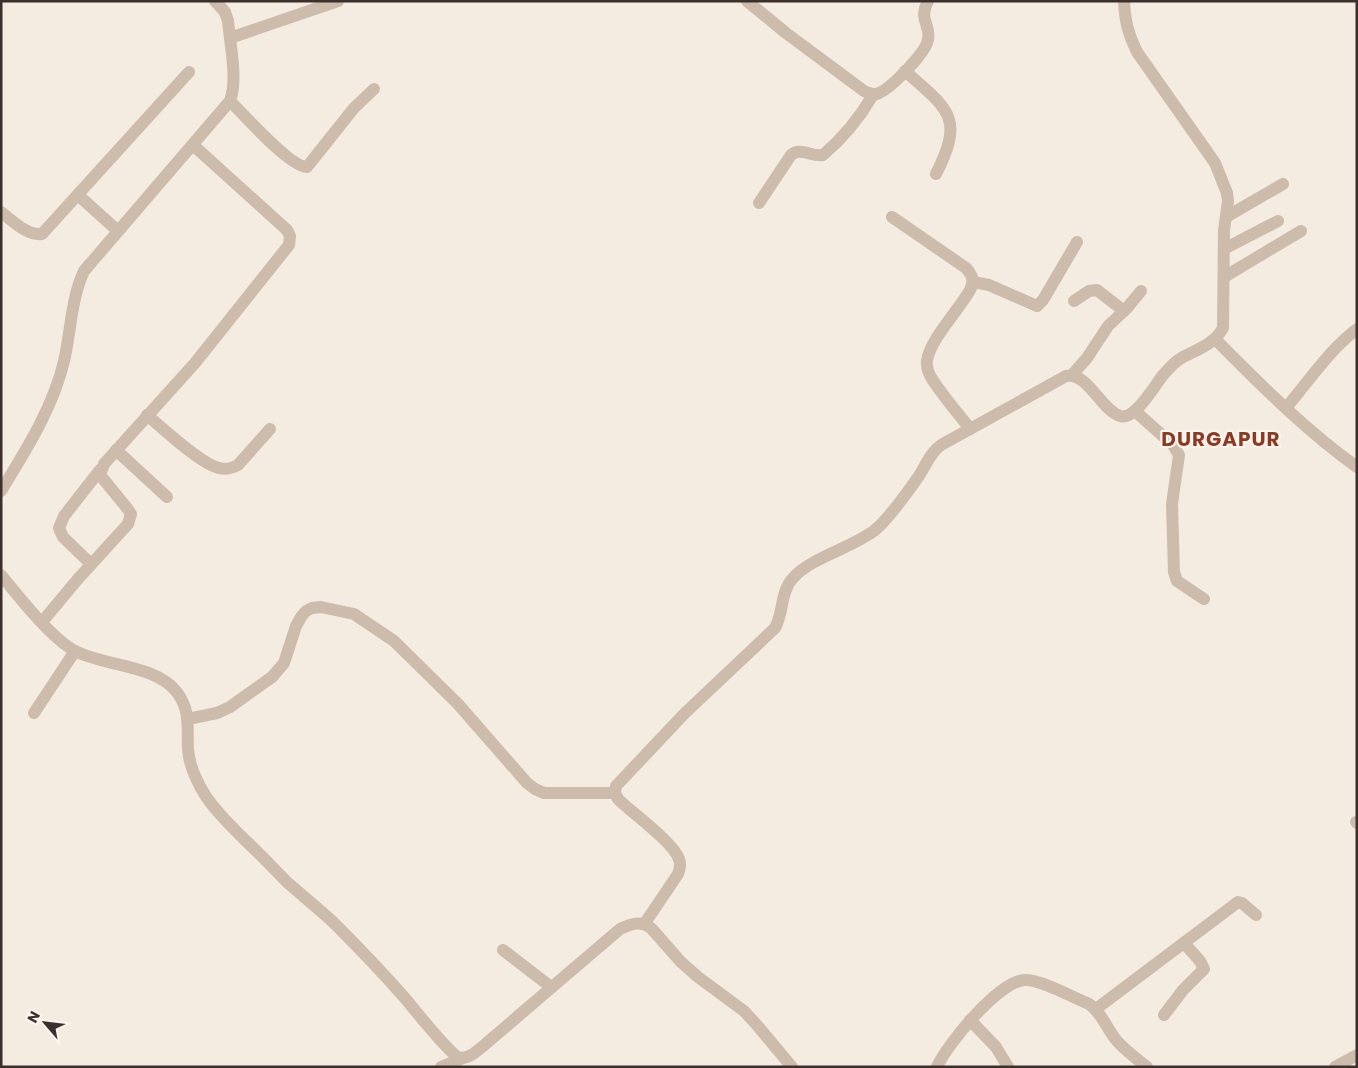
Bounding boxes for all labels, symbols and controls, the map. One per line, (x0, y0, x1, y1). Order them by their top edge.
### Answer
district label: DURGAPUR (1161, 425, 1281, 453)
north arrow (20, 998, 70, 1048)
text: N (22, 1008, 45, 1026)

